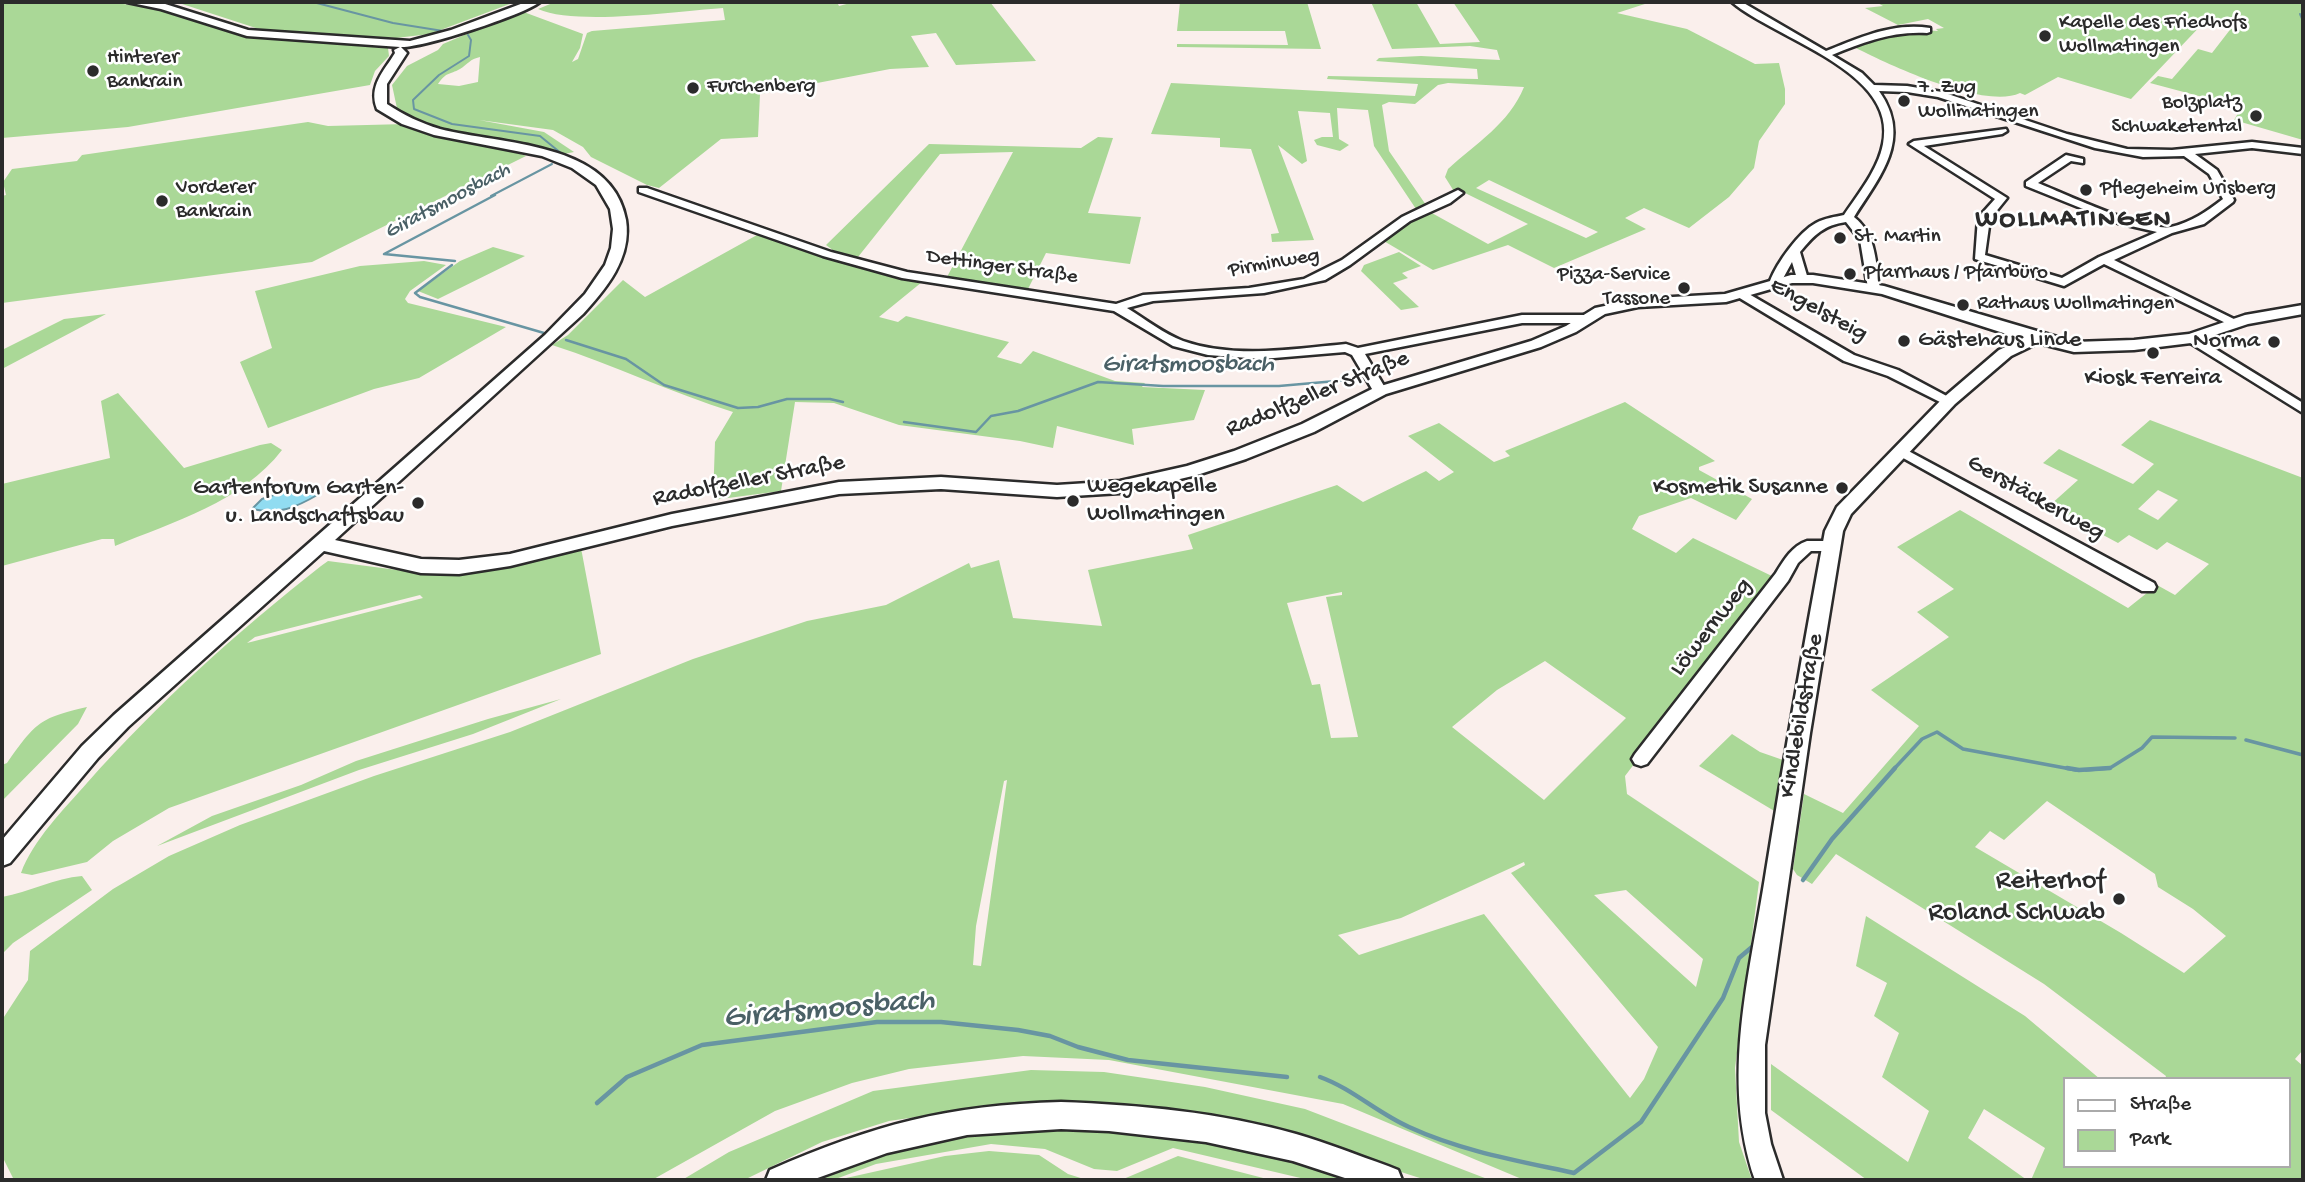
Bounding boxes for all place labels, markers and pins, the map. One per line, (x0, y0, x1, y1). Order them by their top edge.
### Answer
place label: Kapelle des Friedhofs Wollmatingen (2059, 11, 2247, 61)
marker: Kapelle des Friedhofs Wollmatingen (2037, 28, 2053, 44)
place label: Hinterer Bankrain (107, 46, 182, 96)
marker: Hinterer Bankrain (85, 63, 101, 79)
place label: Furchenberg (707, 75, 816, 101)
place label: 7. Zug Wollmatingen (1918, 76, 2038, 126)
marker: Furchenberg (685, 80, 701, 96)
place label: Bolzplatz Schwaketental (2111, 91, 2242, 141)
marker: 7. Zug Wollmatingen (1896, 93, 1912, 109)
marker: Bolzplatz Schwaketental (2248, 108, 2264, 124)
place label: Vorderer Bankrain (176, 176, 255, 226)
place label: Pflegeheim Urisberg (2100, 177, 2276, 203)
marker: Pflegeheim Urisberg (2078, 182, 2094, 198)
marker: Vorderer Bankrain (154, 193, 170, 209)
place label: St. Martin (1854, 225, 1941, 251)
marker: St. Martin (1832, 230, 1848, 246)
place label: Pfarrhaus / Pfarrbüro (1864, 261, 2048, 287)
place label: Pizza-Service Tassone (1557, 263, 1670, 313)
marker: Pfarrhaus / Pfarrbüro (1842, 266, 1858, 282)
marker: Pizza-Service Tassone (1676, 280, 1692, 296)
place label: Rathaus Wollmatingen (1977, 292, 2174, 318)
marker: Rathaus Wollmatingen (1955, 297, 1971, 313)
place label: Gästehaus Linde (1918, 327, 2081, 355)
place label: Norma (2193, 328, 2260, 356)
marker: Gästehaus Linde (1896, 333, 1912, 349)
marker: Norma (2266, 334, 2282, 350)
marker: Kiosk Ferreira (2145, 345, 2161, 361)
place label: Kiosk Ferreira (2084, 365, 2222, 393)
place label: Wegekapelle Wollmatingen (1087, 473, 1225, 529)
place label: Kosmetik Susanne (1653, 474, 1828, 502)
place label: Gartenforum Garten- u. Landschaftsbau (193, 475, 404, 531)
marker: Kosmetik Susanne (1834, 480, 1850, 496)
marker: Wegekapelle Wollmatingen (1065, 493, 1081, 509)
marker: Gartenforum Garten- u. Landschaftsbau (410, 495, 426, 511)
place label: Reiterhof Roland Schwab (1928, 866, 2105, 932)
marker: Reiterhof Roland Schwab (2111, 891, 2127, 907)

